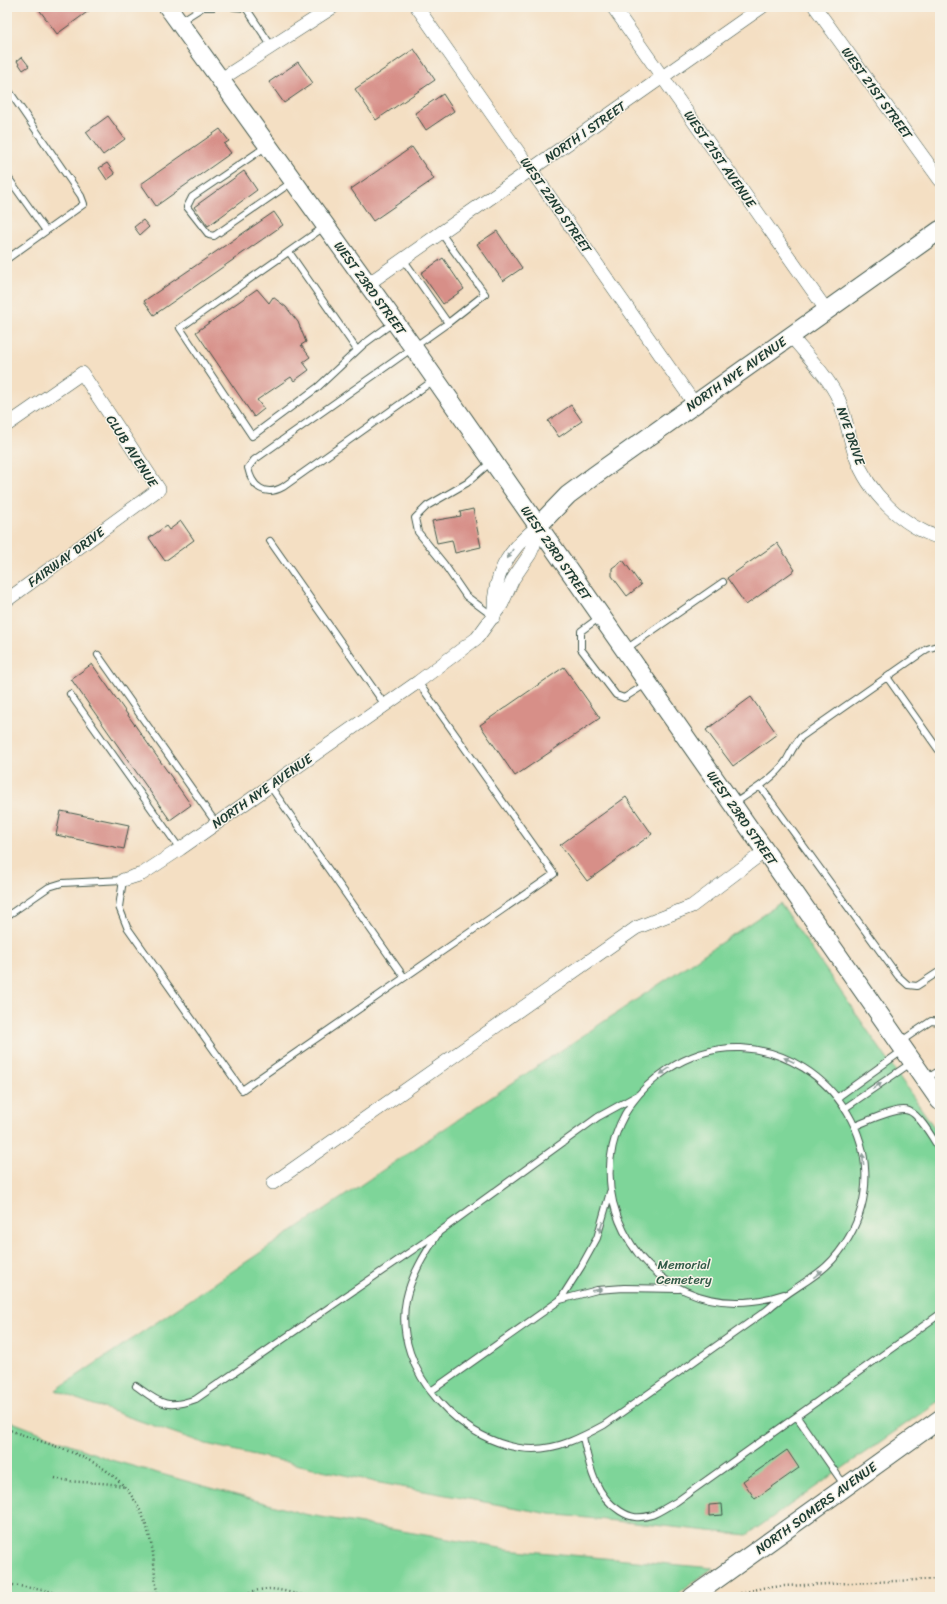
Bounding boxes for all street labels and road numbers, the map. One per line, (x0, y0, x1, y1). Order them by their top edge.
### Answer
street label: WEST 21ST STREET (835, 42, 919, 145)
street label: NORTH I STREET (539, 95, 632, 169)
street label: WEST 21ST AVENUE (678, 105, 763, 213)
street label: WEST 22ND STREET (514, 152, 599, 259)
street label: WEST 23RD STREET (328, 236, 413, 341)
street label: NORTH NYE AVENUE (681, 330, 792, 418)
street label: NYE DRIVE (830, 404, 872, 469)
street label: CLUB AVENUE (100, 410, 165, 493)
street label: WEST 23RD STREET (514, 501, 598, 607)
street label: FAIRWAY DRIVE (22, 520, 110, 593)
street label: NORTH NYE AVENUE (207, 747, 318, 835)
street label: WEST 23RD STREET (700, 766, 784, 872)
street label: NORTH SOMERS AVENUE (750, 1455, 882, 1560)

